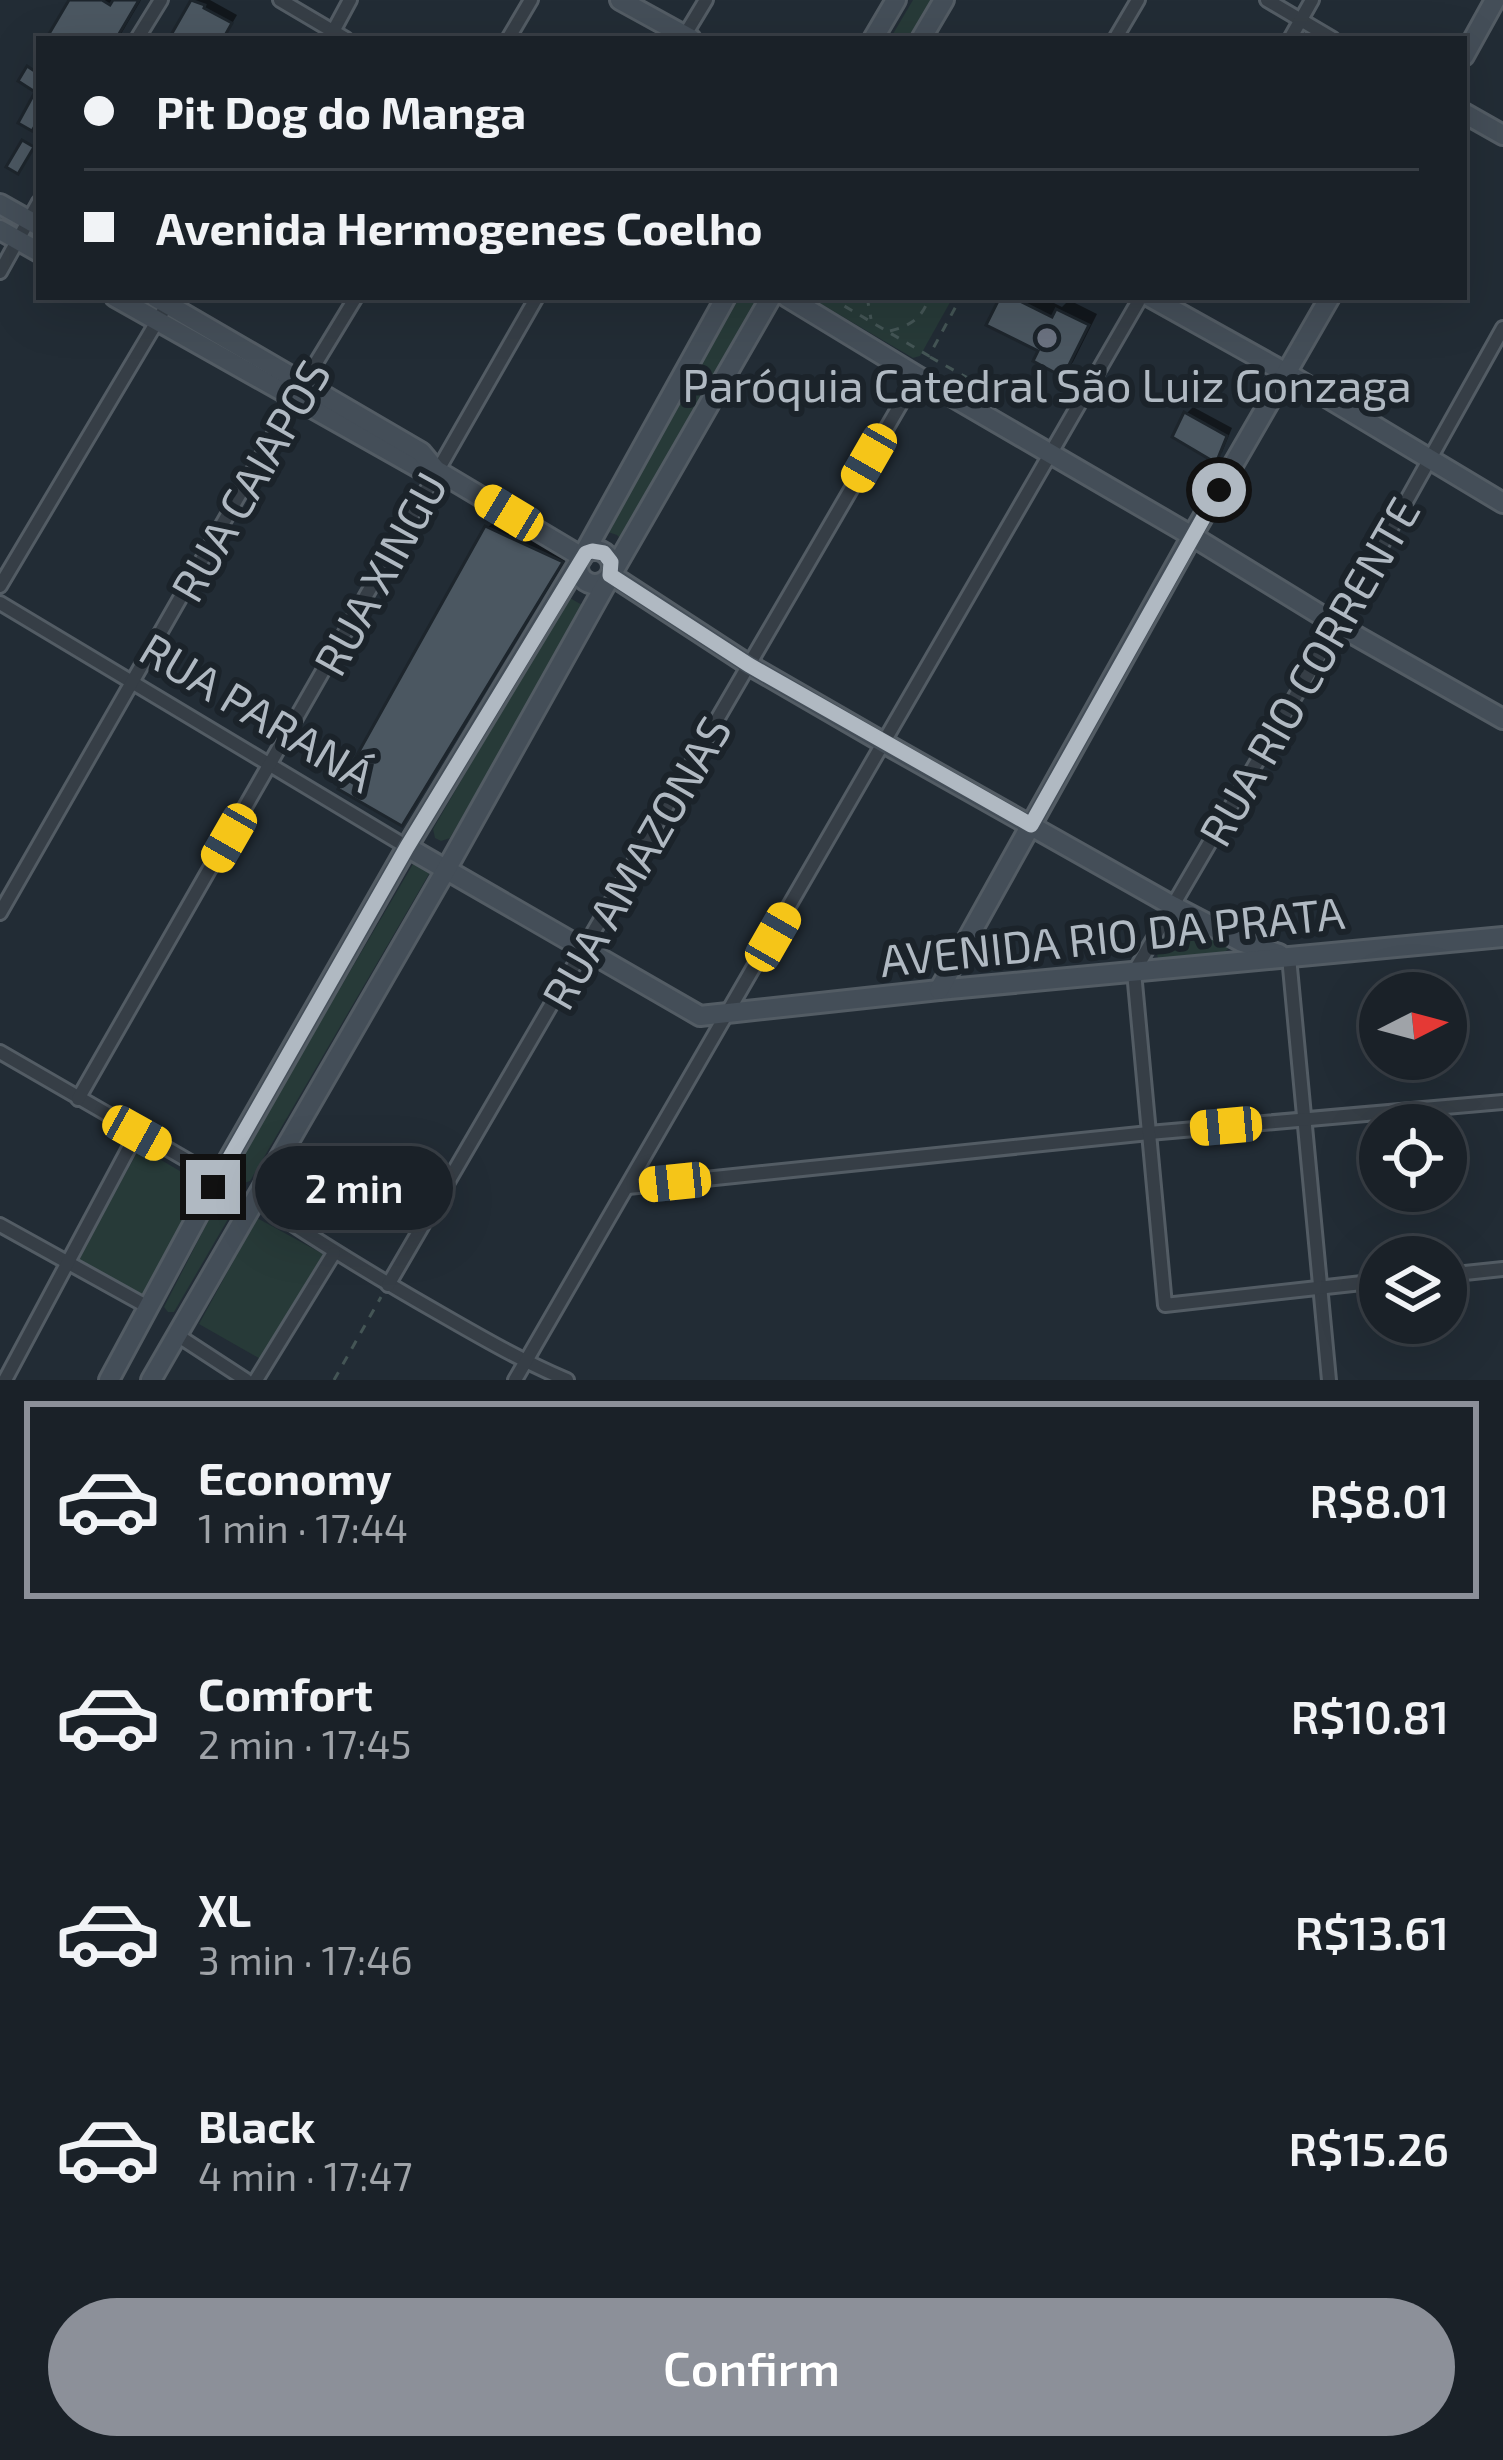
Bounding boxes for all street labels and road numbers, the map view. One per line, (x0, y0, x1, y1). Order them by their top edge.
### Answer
street label: RUA CAIAPOS (158, 350, 340, 610)
street label: RUA XINGU (301, 462, 457, 684)
street label: RUA RIO CORRENTE (1186, 487, 1430, 855)
street label: RUA PARANÁ (131, 620, 385, 802)
street label: RUA AMAZONAS (529, 706, 741, 1018)
street label: AVENIDA RIO DA PRATA (877, 884, 1347, 986)

